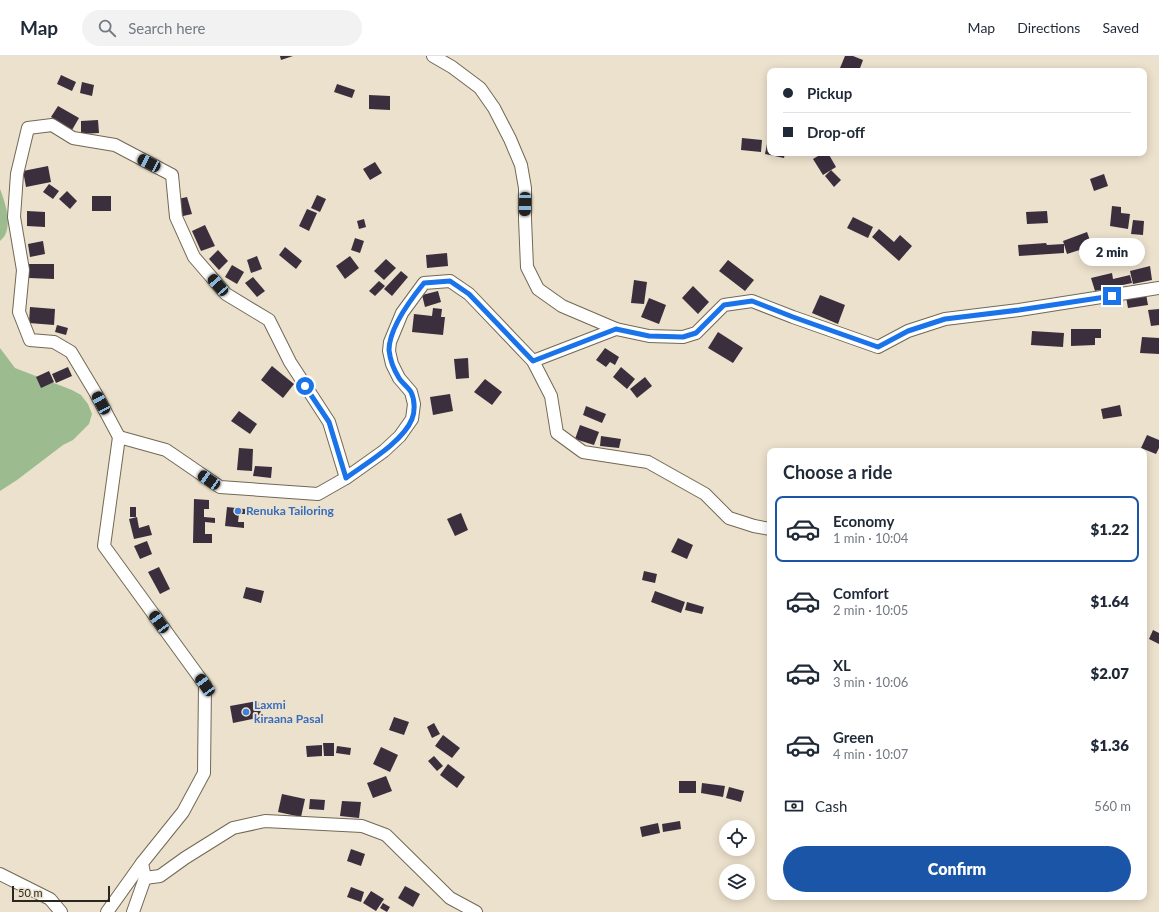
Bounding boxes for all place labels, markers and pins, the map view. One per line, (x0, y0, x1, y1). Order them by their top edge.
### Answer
place label: Renuka Tailoring (246, 503, 334, 518)
marker: Renuka Tailoring (233, 506, 243, 516)
place label: Laxmi kiraana Pasal (254, 697, 324, 726)
marker: Laxmi kiraana Pasal (241, 707, 251, 717)

